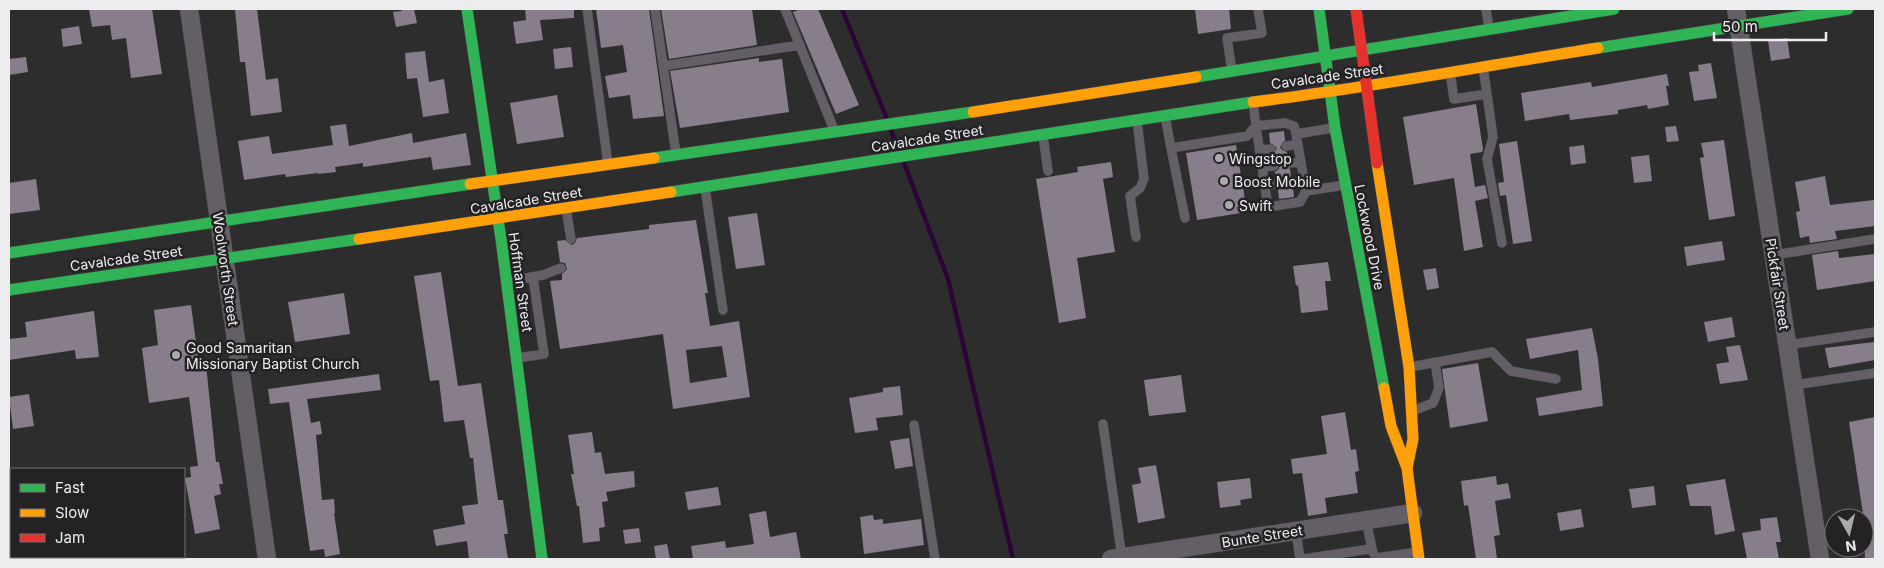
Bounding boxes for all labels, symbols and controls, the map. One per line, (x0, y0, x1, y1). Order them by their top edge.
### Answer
scale bar (1714, 10, 1826, 42)
text: 50 m (1722, 17, 1758, 36)
street label: Cavalcade Street (1270, 60, 1385, 92)
street label: Cavalcade Street (870, 121, 985, 155)
place label: Wingstop (1229, 150, 1292, 167)
marker: Wingstop (1213, 152, 1225, 164)
place label: Boost Mobile (1234, 173, 1320, 190)
marker: Boost Mobile (1218, 175, 1230, 187)
street label: Cavalcade Street (469, 183, 584, 217)
street label: Lockwood Drive (1351, 183, 1389, 291)
place label: Swift (1239, 197, 1273, 214)
marker: Swift (1223, 199, 1235, 211)
street label: Woolworth Street (210, 211, 242, 327)
street label: Hoffman Street (506, 231, 536, 333)
street label: Pickfair Street (1762, 237, 1794, 332)
street label: Cavalcade Street (69, 242, 184, 274)
place label: Good Samaritan Missionary Baptist Church (186, 339, 360, 372)
marker: Good Samaritan Missionary Baptist Church (170, 349, 182, 361)
legend (10, 468, 185, 558)
text: Fast (55, 478, 85, 497)
text: Slow (55, 503, 89, 522)
north arrow (1824, 508, 1874, 558)
street label: Bunte Street (1220, 521, 1304, 551)
text: Jam (55, 528, 85, 547)
text: N (1844, 537, 1857, 556)

